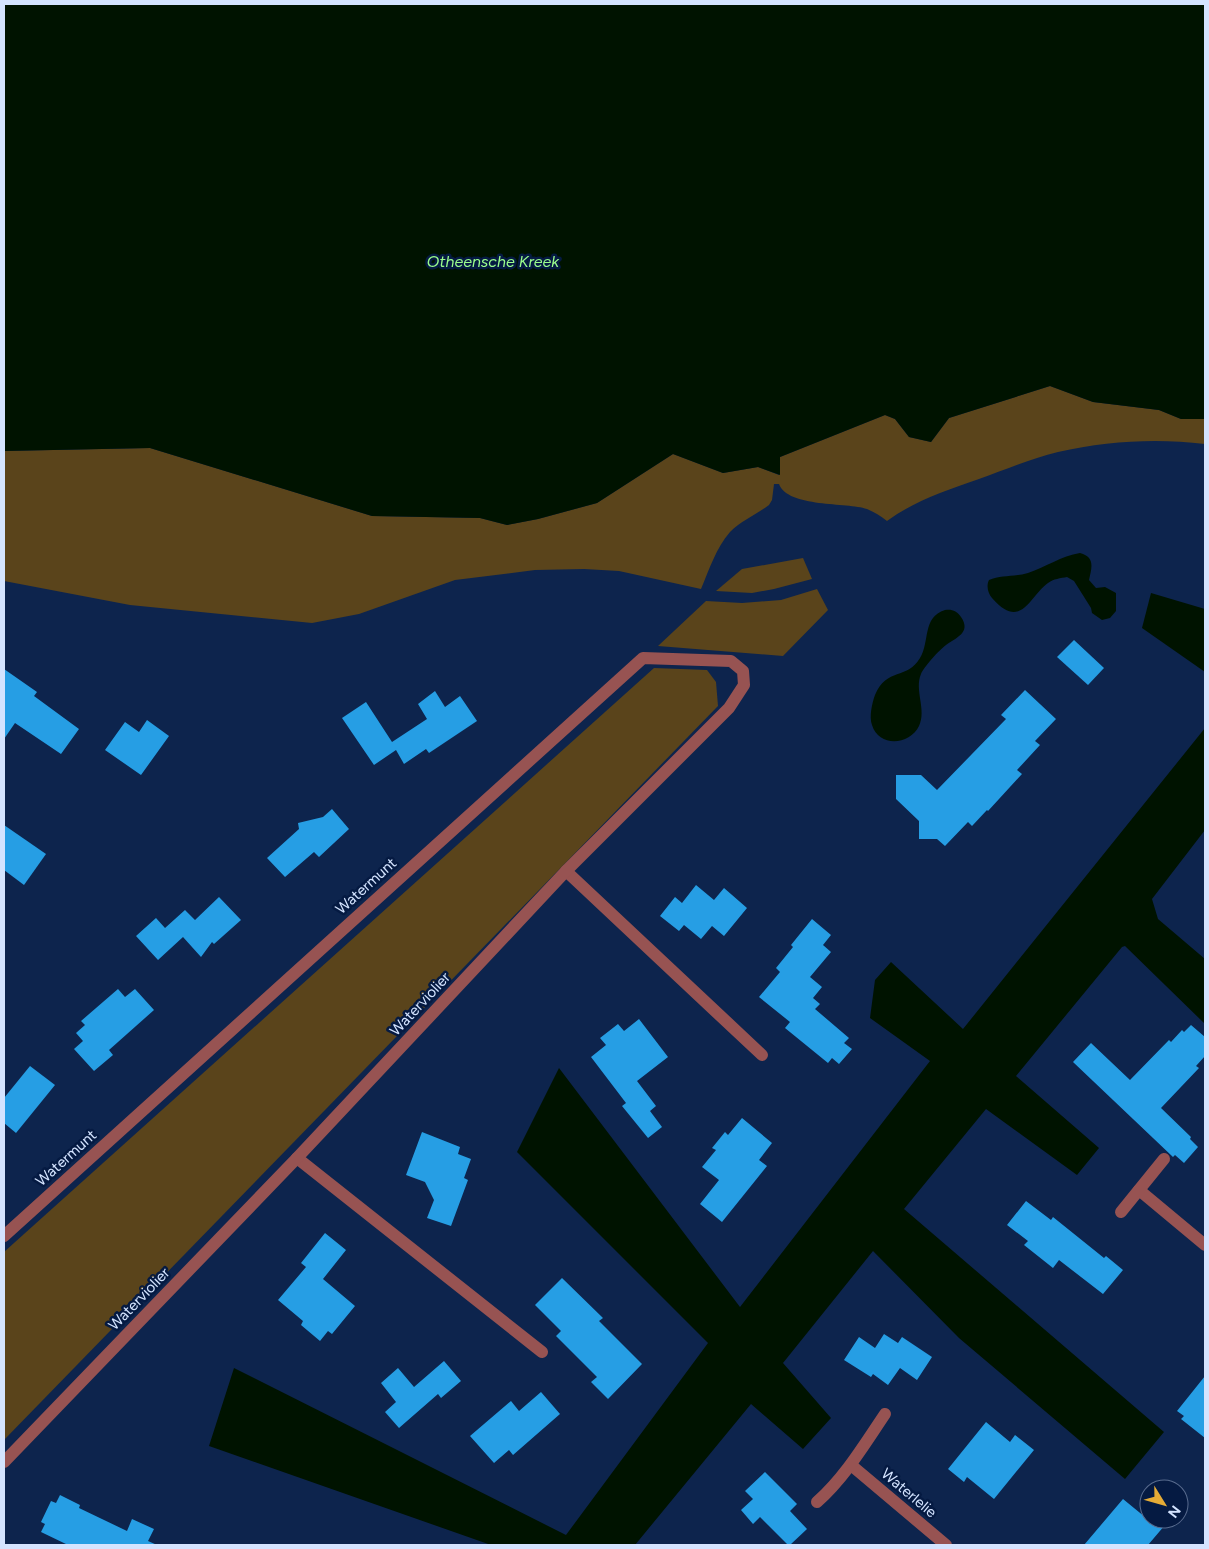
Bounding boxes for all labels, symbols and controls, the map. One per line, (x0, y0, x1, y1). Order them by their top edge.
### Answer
water label: Otheensche Kreek (427, 252, 560, 271)
street label: Watermunt (332, 854, 400, 918)
street label: Waterviolier (386, 968, 454, 1040)
street label: Watermunt (32, 1126, 100, 1190)
street label: Waterviolier (105, 1264, 173, 1334)
street label: Waterlelie (878, 1465, 940, 1521)
north arrow (1139, 1479, 1189, 1529)
text: N (1164, 1502, 1184, 1521)

